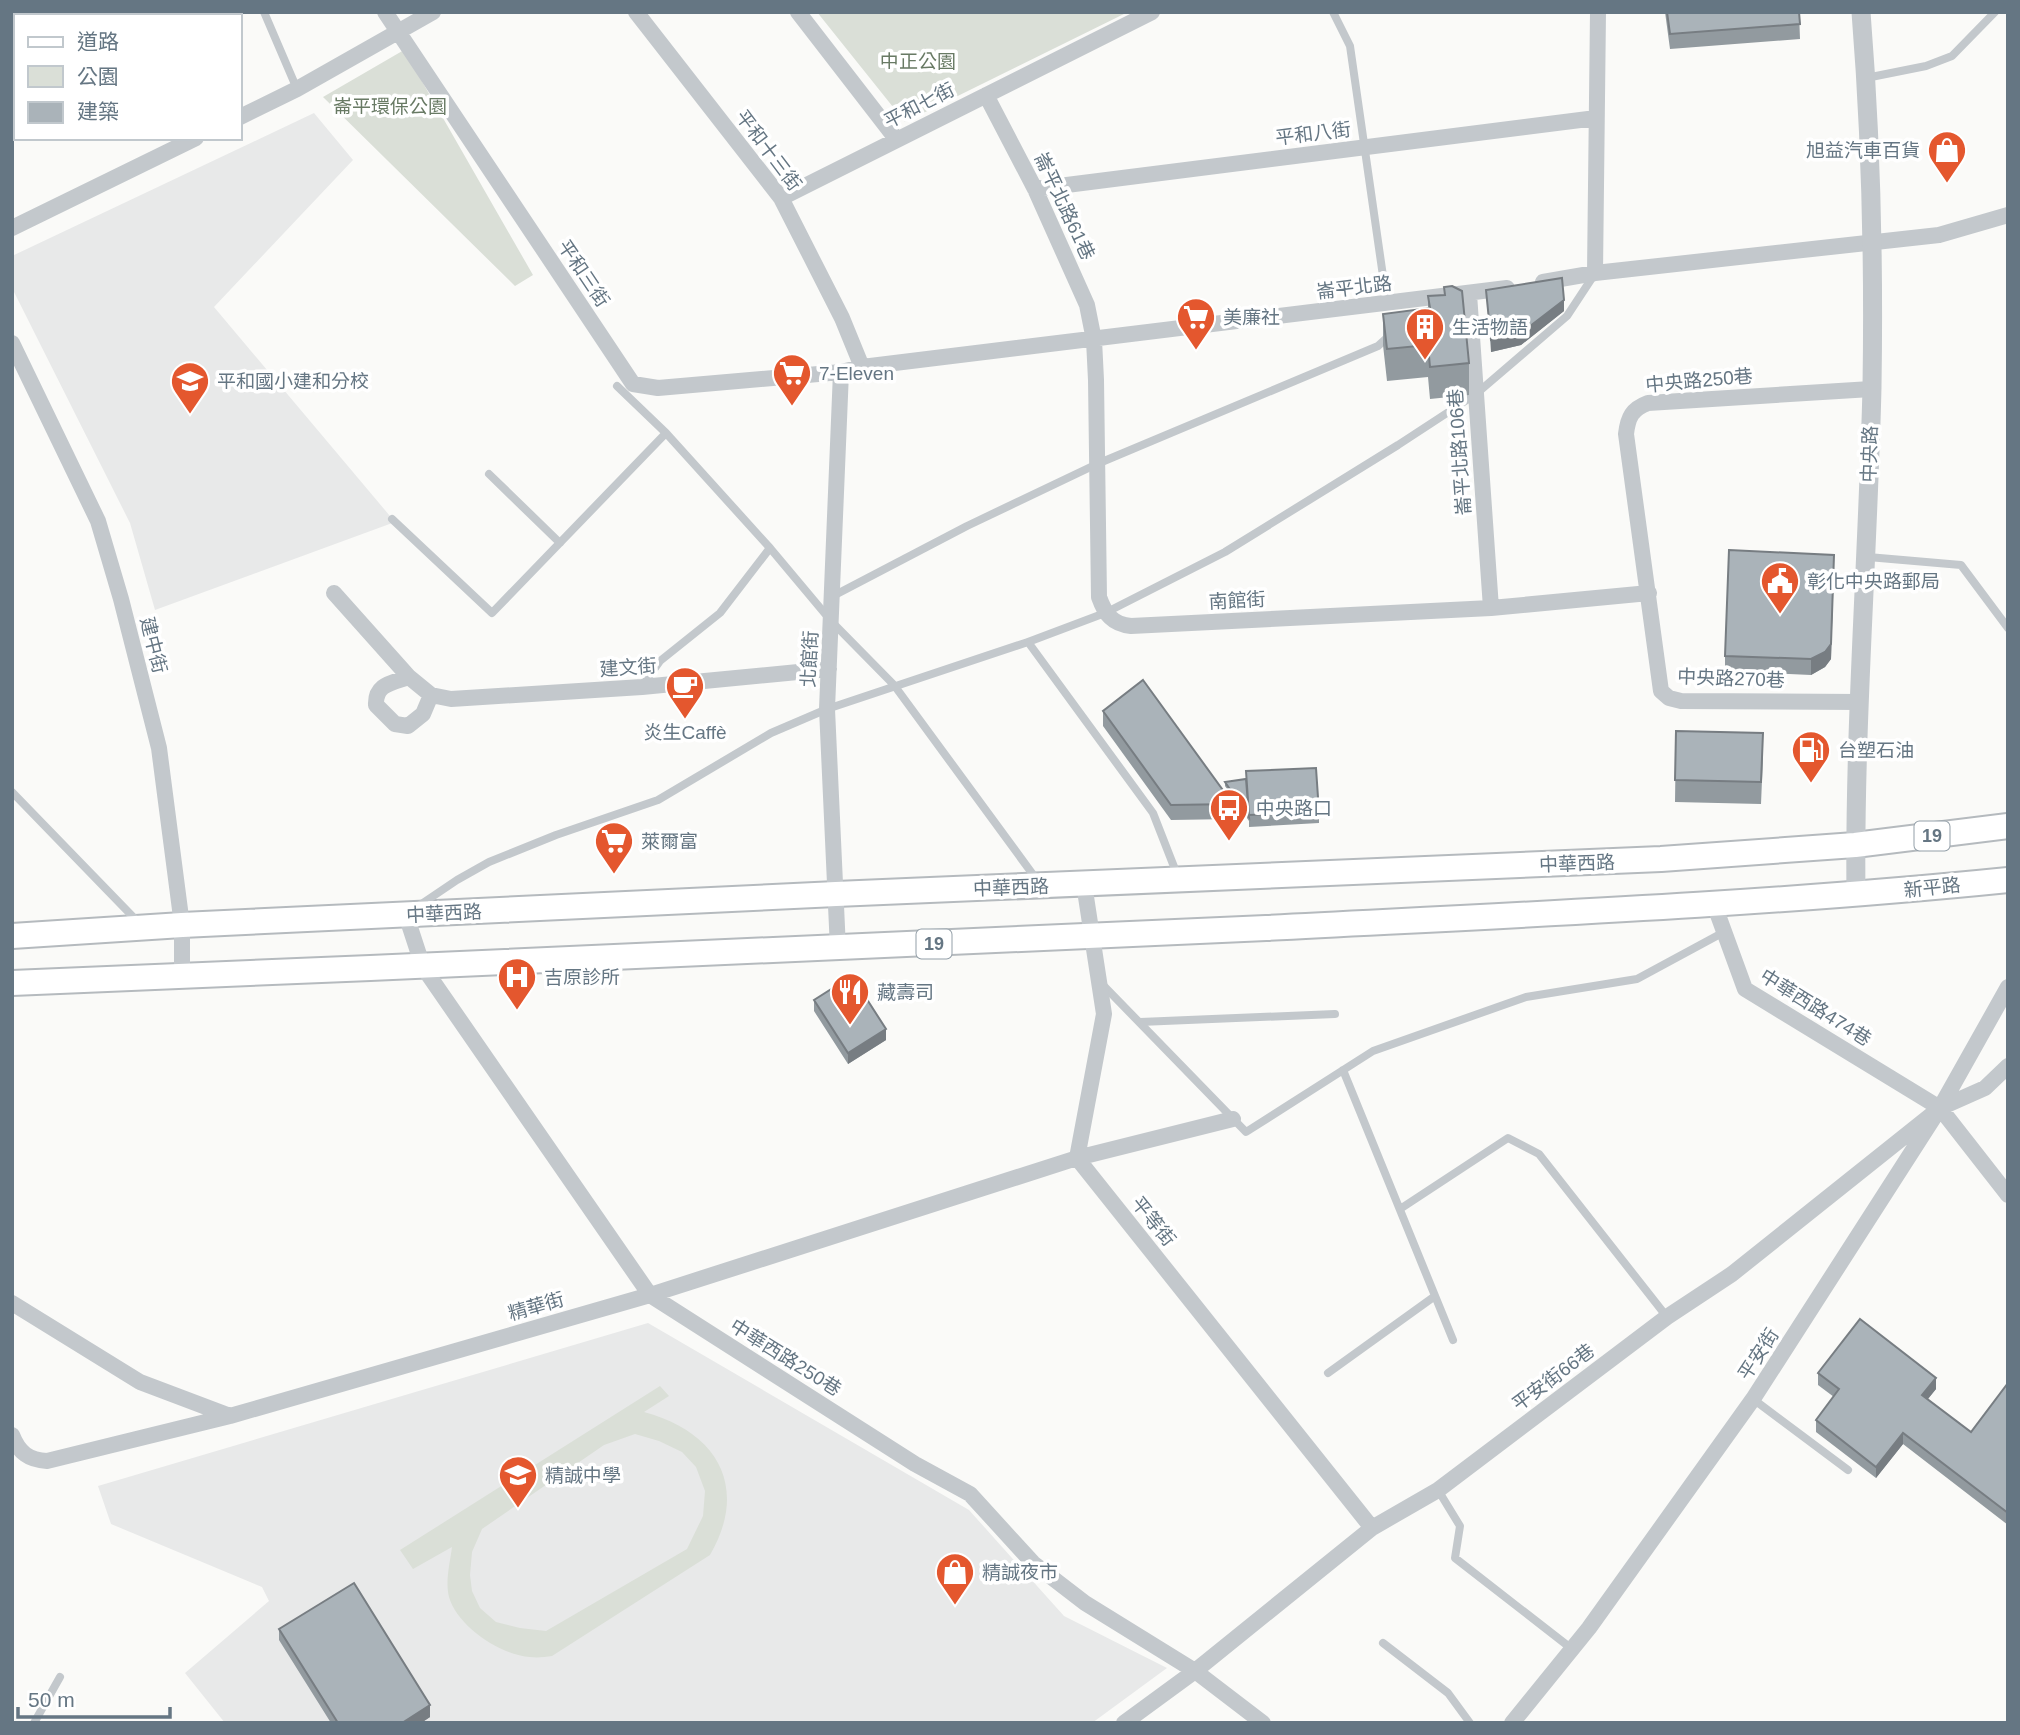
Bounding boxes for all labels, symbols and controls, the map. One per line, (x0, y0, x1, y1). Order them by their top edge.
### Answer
legend (14, 14, 242, 140)
text: 道路 (77, 30, 119, 53)
park label: 中正公園 (880, 51, 956, 72)
text: 公園 (77, 65, 119, 88)
street label: 平和七街 (881, 79, 958, 132)
park label: 崙平環保公園 (333, 96, 447, 117)
text: 建築 (77, 100, 119, 123)
street label: 平和十三街 (732, 106, 806, 195)
street label: 平和八街 (1274, 118, 1352, 149)
shop icon: 旭益汽車百貨 (1926, 129, 1968, 184)
place label: 旭益汽車百貨 (1806, 140, 1920, 161)
street label: 崙平北路61巷 (1030, 149, 1099, 263)
street label: 平和三街 (554, 236, 614, 311)
street label: 崙平北路 (1315, 272, 1393, 303)
supermarket icon: 美廉社 (1175, 296, 1217, 351)
building icon: 生活物語 (1404, 306, 1446, 361)
place label: 美廉社 (1223, 307, 1280, 328)
place label: 生活物語 (1452, 317, 1528, 338)
supermarket icon: 7-Eleven (771, 352, 813, 407)
school or university icon: 平和國小建和分校 (169, 360, 211, 415)
place label: 7-Eleven (819, 363, 894, 384)
street label: 中央路250巷 (1644, 365, 1754, 396)
place label: 平和國小建和分校 (217, 371, 369, 392)
street label: 崙平北路106巷 (1445, 388, 1474, 516)
street label: 中央路 (1858, 425, 1881, 483)
public building icon: 彰化中央路郵局 (1759, 560, 1801, 615)
place label: 彰化中央路郵局 (1807, 571, 1940, 592)
street label: 南館街 (1208, 589, 1266, 612)
street label: 建中街 (136, 615, 171, 675)
street label: 北館街 (798, 630, 821, 688)
street label: 建文街 (599, 655, 657, 680)
cafe icon: 炎生Caffè (664, 665, 706, 720)
street label: 中央路270巷 (1677, 666, 1785, 691)
place label: 炎生Caffè (643, 722, 727, 743)
fuel station icon: 台塑石油 (1790, 729, 1832, 784)
place label: 台塑石油 (1838, 740, 1914, 761)
bus stop icon: 中央路口 (1208, 787, 1250, 842)
place label: 中央路口 (1256, 798, 1332, 819)
supermarket icon: 萊爾富 (593, 820, 635, 875)
road number: 19 (1914, 822, 1950, 850)
place label: 萊爾富 (641, 831, 698, 852)
street label: 中華西路 (1539, 852, 1615, 875)
street label: 新平路 (1903, 874, 1962, 901)
street label: 中華西路 (973, 876, 1049, 899)
street label: 中華西路 (406, 901, 483, 926)
road number: 19 (916, 930, 951, 959)
hospital icon: 吉原診所 (496, 956, 538, 1011)
street label: 中華西路474巷 (1756, 965, 1875, 1050)
place label: 吉原診所 (544, 967, 620, 988)
restaurant icon: 藏壽司 (829, 971, 871, 1026)
place label: 藏壽司 (877, 982, 934, 1003)
street label: 平等街 (1128, 1193, 1180, 1250)
street label: 精華街 (506, 1289, 566, 1324)
street label: 中華西路250巷 (726, 1315, 845, 1400)
street label: 平安街 (1734, 1325, 1783, 1384)
street label: 平安街66巷 (1508, 1340, 1598, 1415)
school or university icon: 精誠中學 (497, 1454, 539, 1509)
place label: 精誠中學 (545, 1465, 621, 1486)
shop icon: 精誠夜市 (934, 1551, 976, 1606)
place label: 精誠夜市 (982, 1562, 1058, 1583)
scale bar (18, 1676, 170, 1720)
text: 50 m (28, 1688, 75, 1711)

